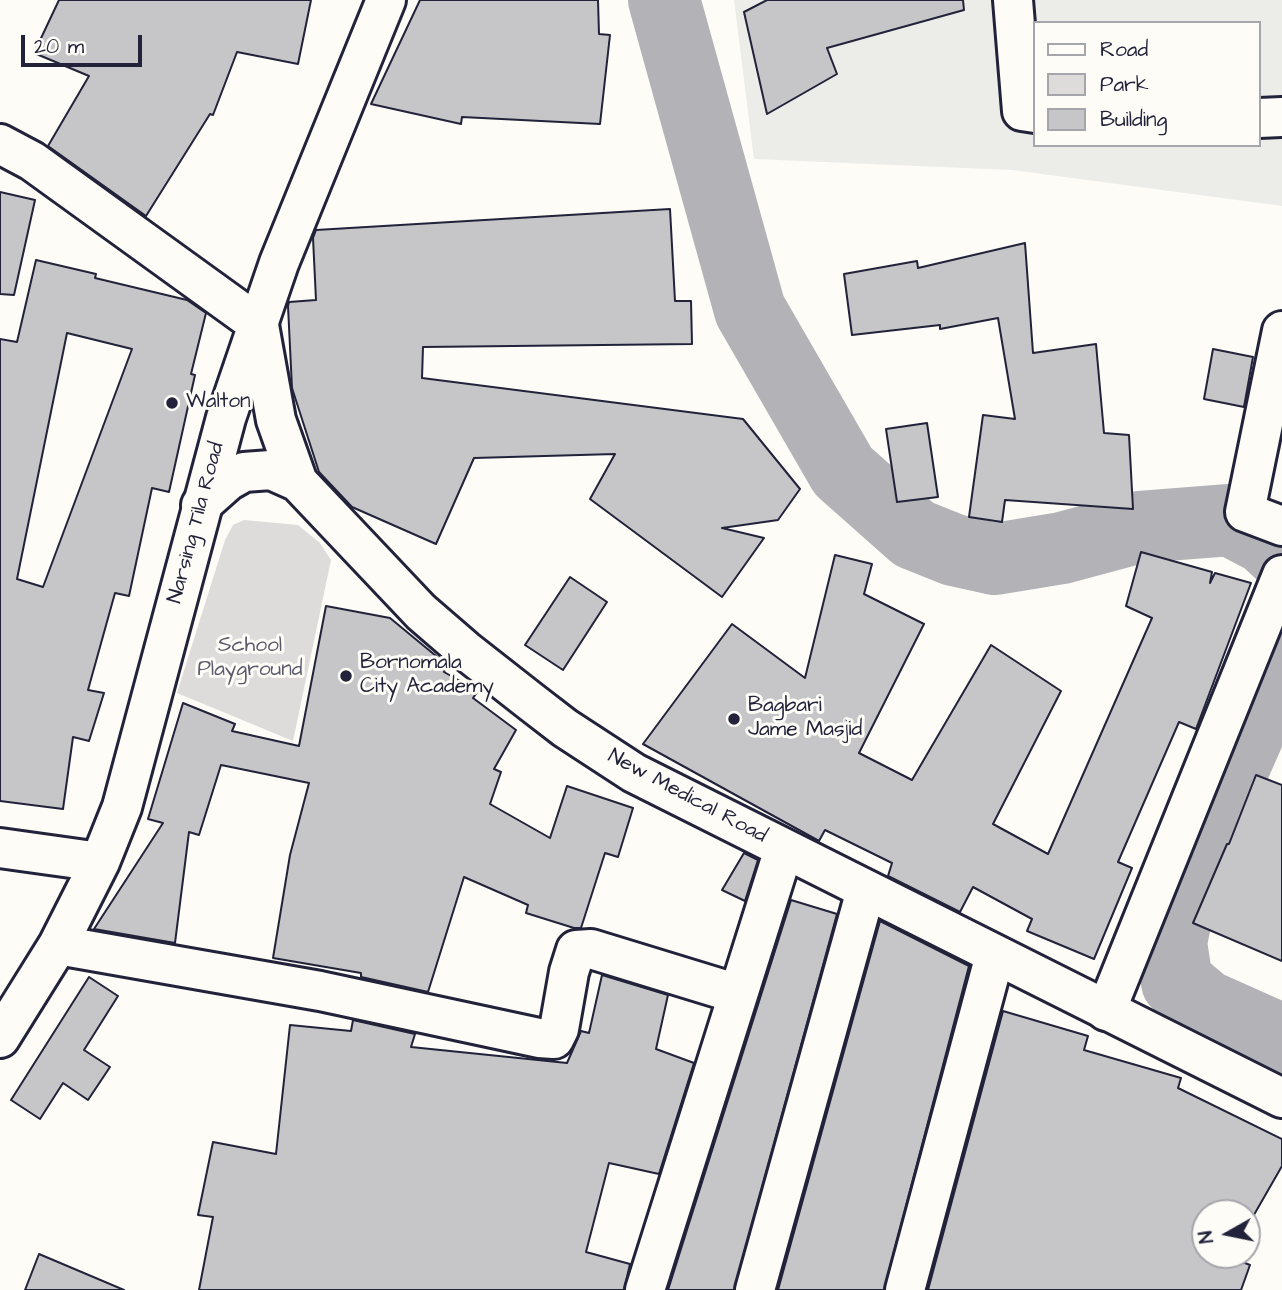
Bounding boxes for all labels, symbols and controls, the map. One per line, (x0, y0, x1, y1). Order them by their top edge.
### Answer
scale bar (24, 21, 145, 65)
legend (1034, 21, 1261, 147)
text: 20 m (34, 32, 84, 61)
text: Road (1100, 35, 1148, 64)
text: Park (1100, 70, 1149, 99)
text: Building (1100, 105, 1167, 134)
place label: Walton (186, 390, 251, 416)
marker: Walton (164, 395, 180, 411)
street label: Narsing Tila Road (163, 440, 231, 606)
park label: School Playground (197, 634, 303, 684)
place label: Bornomala City Academy (360, 651, 494, 701)
marker: Bornomala City Academy (338, 668, 354, 684)
place label: Bagbari Jame Masjid (748, 694, 862, 744)
marker: Bagbari Jame Masjid (726, 711, 742, 727)
street label: New Medical Road (603, 744, 771, 850)
north arrow (1191, 1199, 1261, 1269)
text: N (1192, 1229, 1221, 1245)

